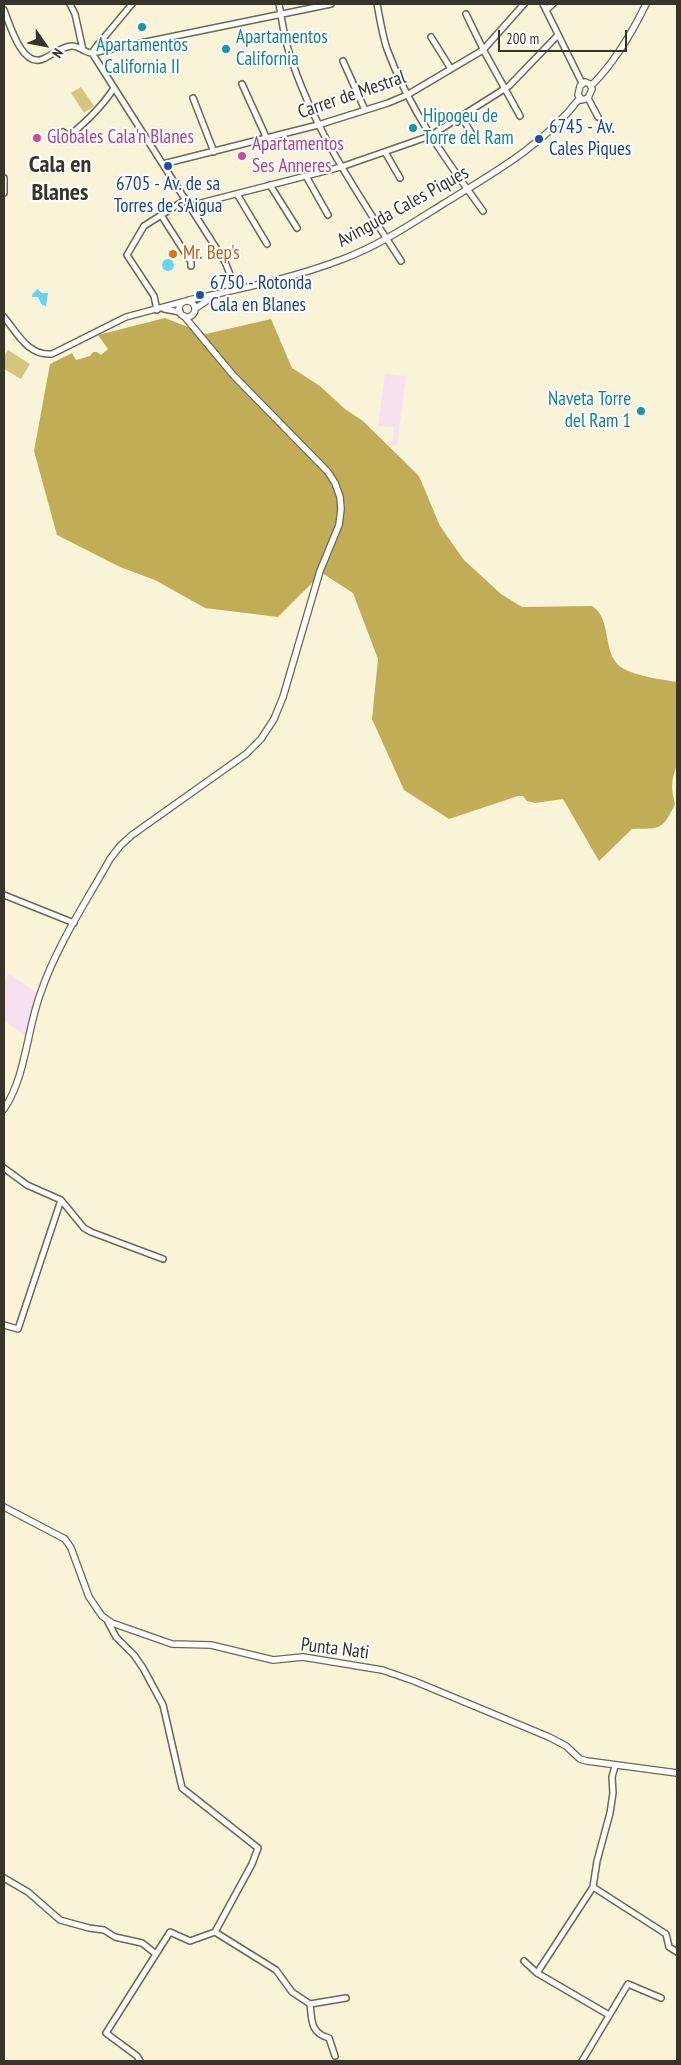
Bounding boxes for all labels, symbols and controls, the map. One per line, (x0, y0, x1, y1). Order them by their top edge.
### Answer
north arrow (20, 20, 70, 70)
scale bar (501, 20, 630, 52)
marker: Apartamentos California II (136, 21, 148, 33)
place label: Apartamentos California (236, 27, 328, 71)
text: 200 m (506, 29, 539, 48)
place label: Apartamentos California II (96, 35, 188, 79)
marker: Apartamentos California (220, 43, 232, 55)
text: N (48, 45, 67, 61)
street label: Carrer de Mestral (295, 66, 409, 124)
place label: Hipogeu de Torre del Ram (423, 106, 514, 150)
place label: 6745 - Av. Cales Piques (549, 117, 631, 161)
marker: Hipogeu de Torre del Ram (407, 122, 419, 134)
place label: Globales Cala'n Blanes (47, 127, 194, 149)
marker: Globales Cala'n Blanes (31, 132, 43, 144)
marker: 6745 - Av. Cales Piques (533, 133, 545, 145)
place label: Apartamentos Ses Anneres (252, 134, 344, 178)
marker: Apartamentos Ses Anneres (236, 150, 248, 162)
district label: Cala en Blanes (29, 151, 91, 207)
marker: 6705 - Av. de sa Torres de s'Aigua (162, 160, 174, 172)
street label: Avinguda Cales Piques (333, 161, 473, 253)
place label: 6705 - Av. de sa Torres de s'Aigua (114, 174, 222, 218)
place label: Mr. Bep's (183, 243, 240, 265)
marker: Mr. Bep's (167, 248, 179, 260)
place label: 6750 - Rotonda Cala en Blanes (210, 273, 312, 317)
marker: 6750 - Rotonda Cala en Blanes (194, 289, 206, 301)
place label: Naveta Torre del Ram 1 (548, 389, 631, 433)
marker: Naveta Torre del Ram 1 (635, 405, 647, 417)
street label: Punta Nati (300, 1634, 370, 1664)

